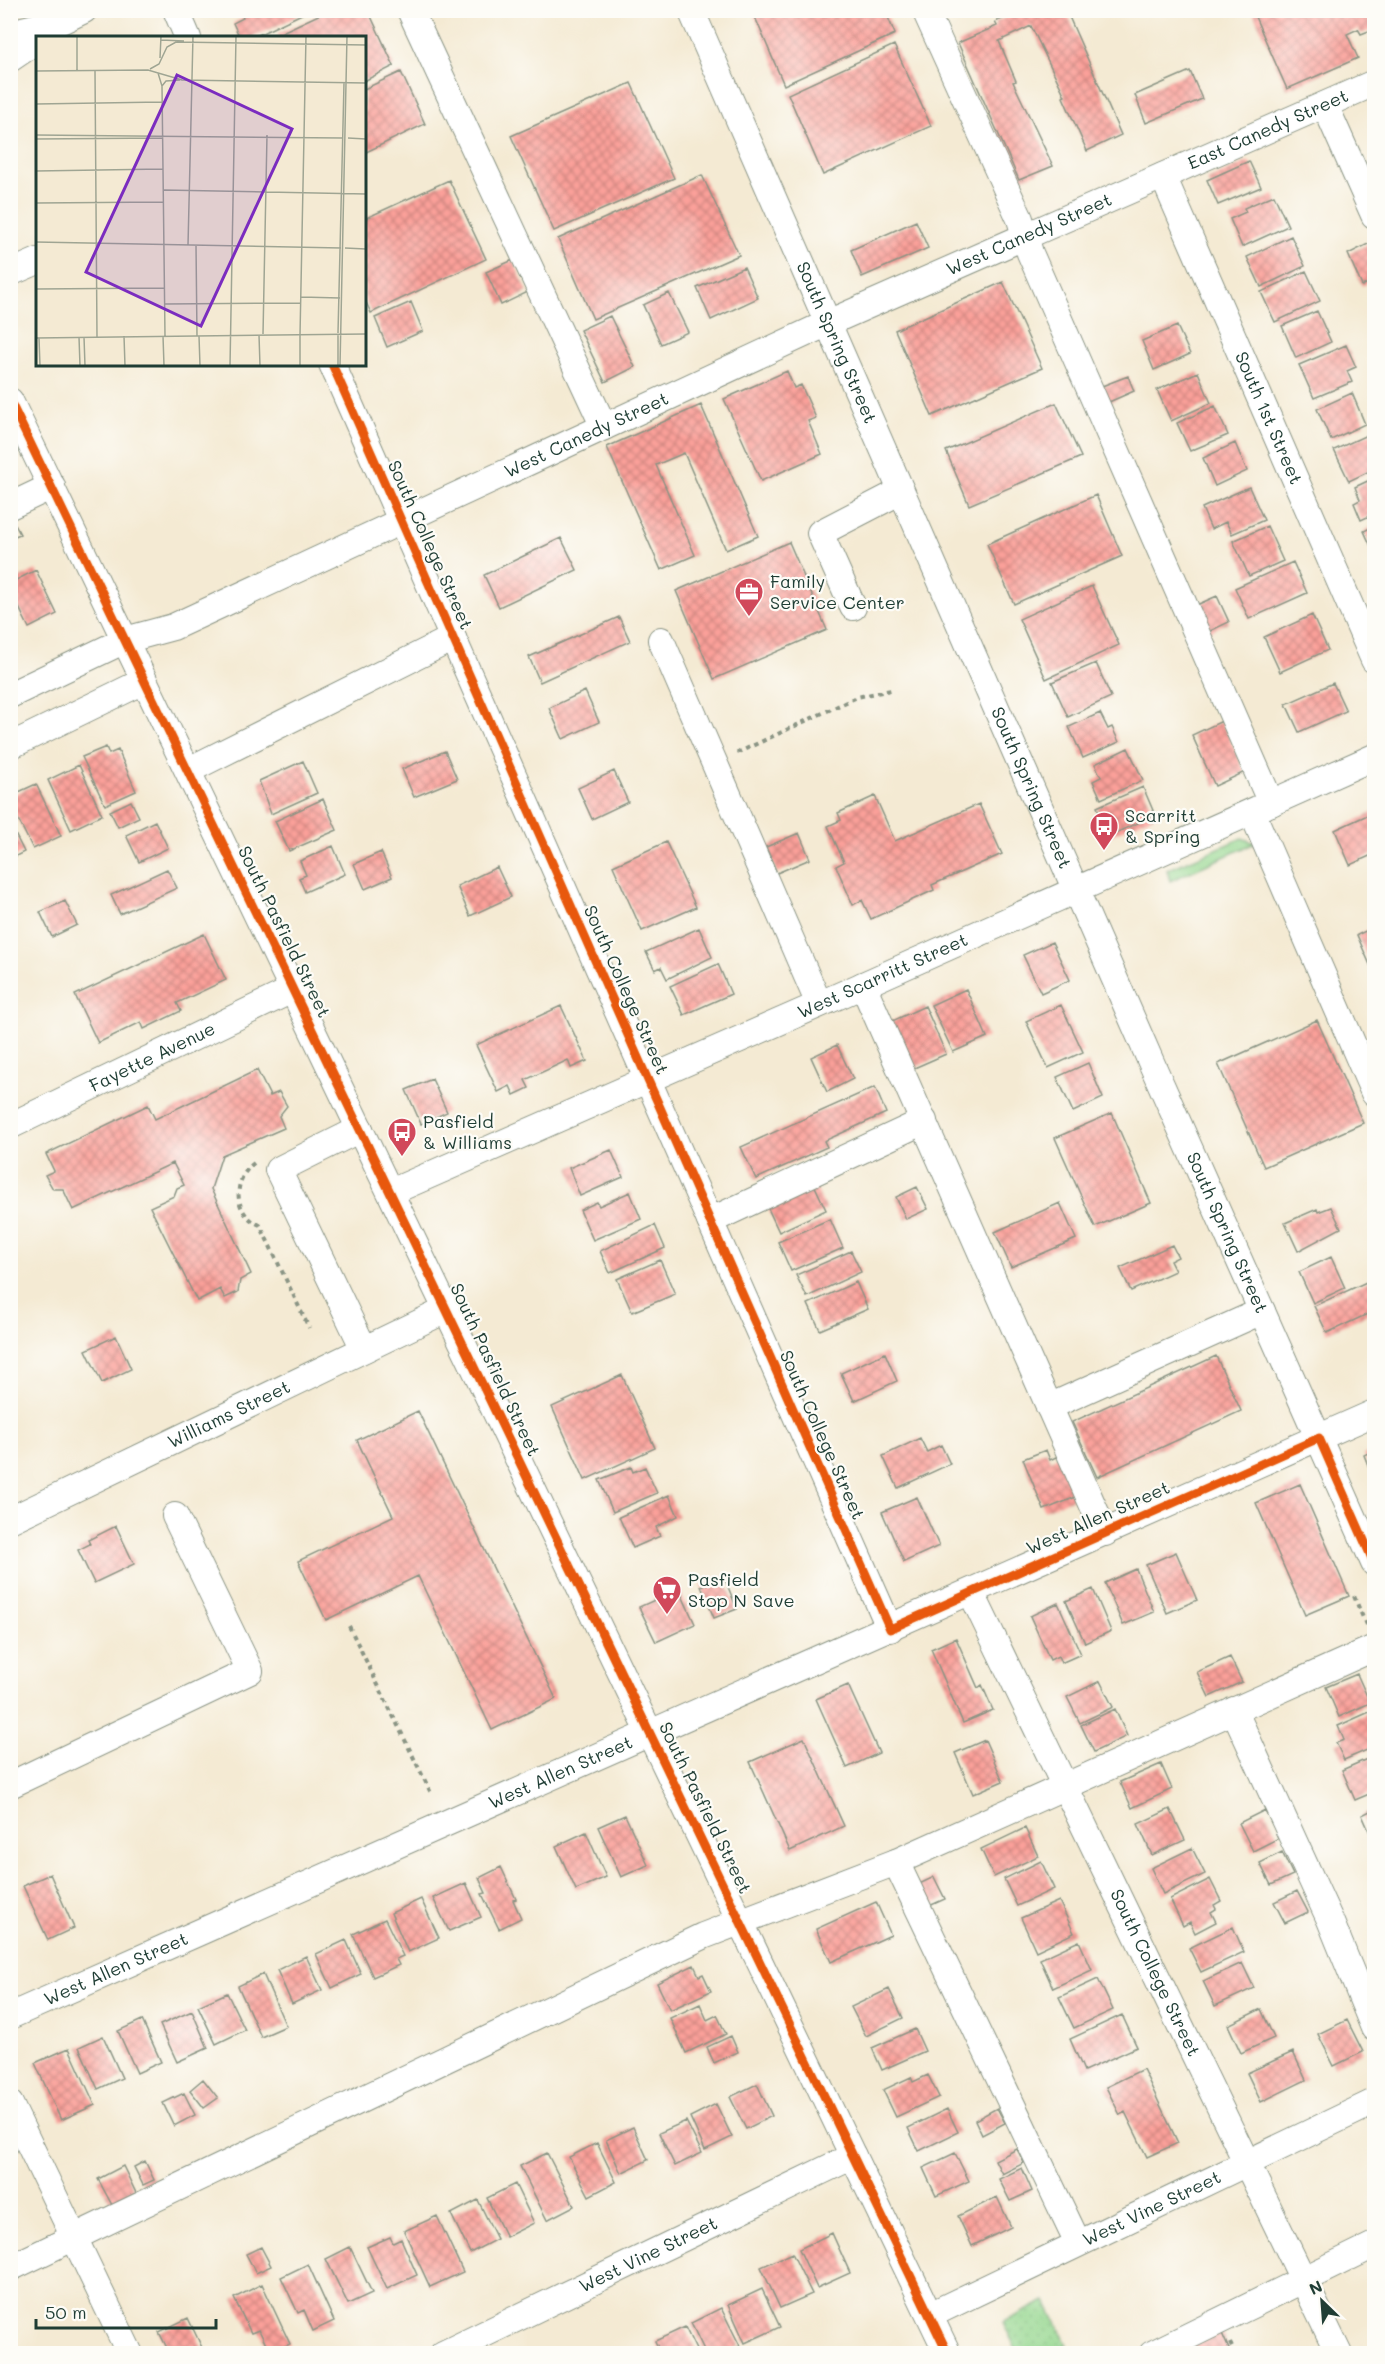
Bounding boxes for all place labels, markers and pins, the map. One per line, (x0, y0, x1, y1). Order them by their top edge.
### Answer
place label: Family Service Center (770, 569, 905, 614)
office icon: Family Service Center (733, 576, 765, 618)
place label: Scarritt & Spring (1125, 803, 1200, 848)
bus stop icon: Scarritt & Spring (1088, 810, 1120, 852)
place label: Pasfield & Williams (423, 1109, 512, 1154)
bus stop icon: Pasfield & Williams (386, 1116, 418, 1158)
place label: Pasfield Stop N Save (688, 1567, 795, 1612)
supermarket icon: Pasfield Stop N Save (651, 1574, 683, 1616)

